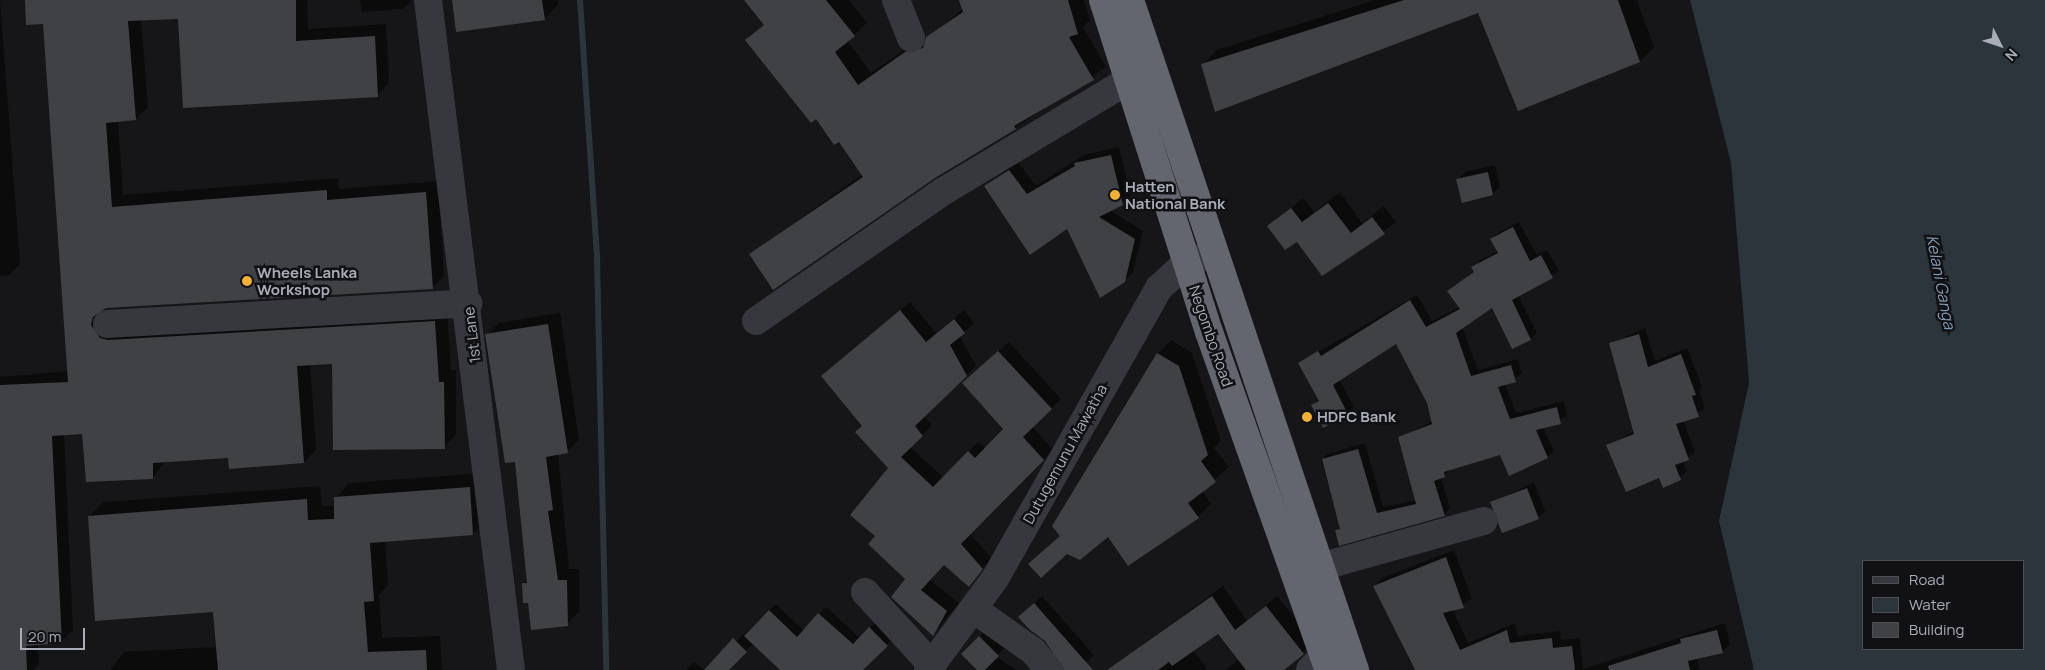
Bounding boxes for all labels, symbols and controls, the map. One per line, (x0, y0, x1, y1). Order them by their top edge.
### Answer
north arrow (1975, 20, 2025, 70)
text: N (2001, 45, 2022, 65)
place label: Hatten National Bank (1125, 177, 1225, 212)
marker: Hatten National Bank (1109, 189, 1121, 201)
water label: Kelani Ganga (1922, 233, 1960, 331)
place label: Wheels Lanka Workshop (257, 263, 357, 298)
marker: Wheels Lanka Workshop (241, 275, 253, 287)
street label: Negombo Road (1185, 283, 1237, 389)
street label: 1st Lane (460, 306, 484, 364)
street label: Dutugemunu Mawatha (1019, 381, 1111, 527)
place label: HDFC Bank (1317, 408, 1396, 426)
marker: HDFC Bank (1301, 411, 1313, 423)
legend (1862, 560, 2025, 650)
text: Road (1909, 569, 1945, 590)
text: Water (1909, 594, 1951, 615)
scale bar (22, 618, 88, 650)
text: Building (1909, 619, 1964, 640)
text: 20 m (28, 626, 61, 647)

